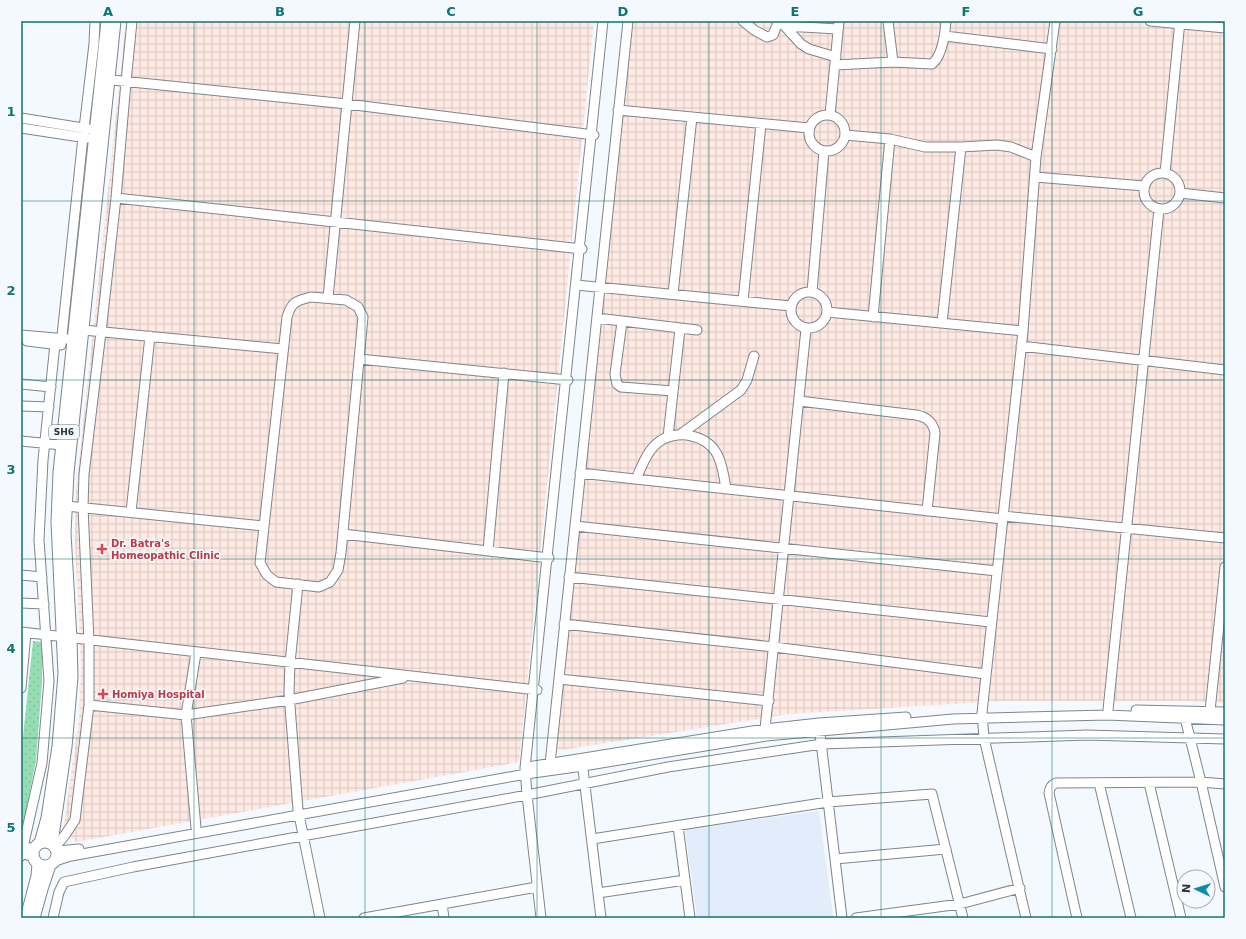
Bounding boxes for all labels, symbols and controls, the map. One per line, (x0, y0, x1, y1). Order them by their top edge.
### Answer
text: A (103, 4, 113, 19)
text: B (275, 4, 285, 19)
text: C (446, 4, 456, 19)
text: D (618, 4, 629, 19)
text: E (791, 4, 799, 19)
text: F (962, 4, 970, 19)
text: G (1133, 4, 1143, 19)
text: 1 (6, 104, 16, 119)
text: 2 (6, 283, 16, 298)
road number: SH6 (49, 425, 79, 439)
text: 3 (6, 462, 16, 477)
place label: Dr. Batra's Homeopathic Clinic (111, 538, 220, 561)
marker: Dr. Batra's Homeopathic Clinic (96, 543, 108, 555)
text: 4 (6, 641, 16, 656)
marker: Homiya Hospital (97, 688, 109, 700)
place label: Homiya Hospital (112, 689, 205, 700)
text: 5 (6, 820, 16, 835)
north arrow (1176, 869, 1216, 909)
text: N (1180, 883, 1193, 893)

